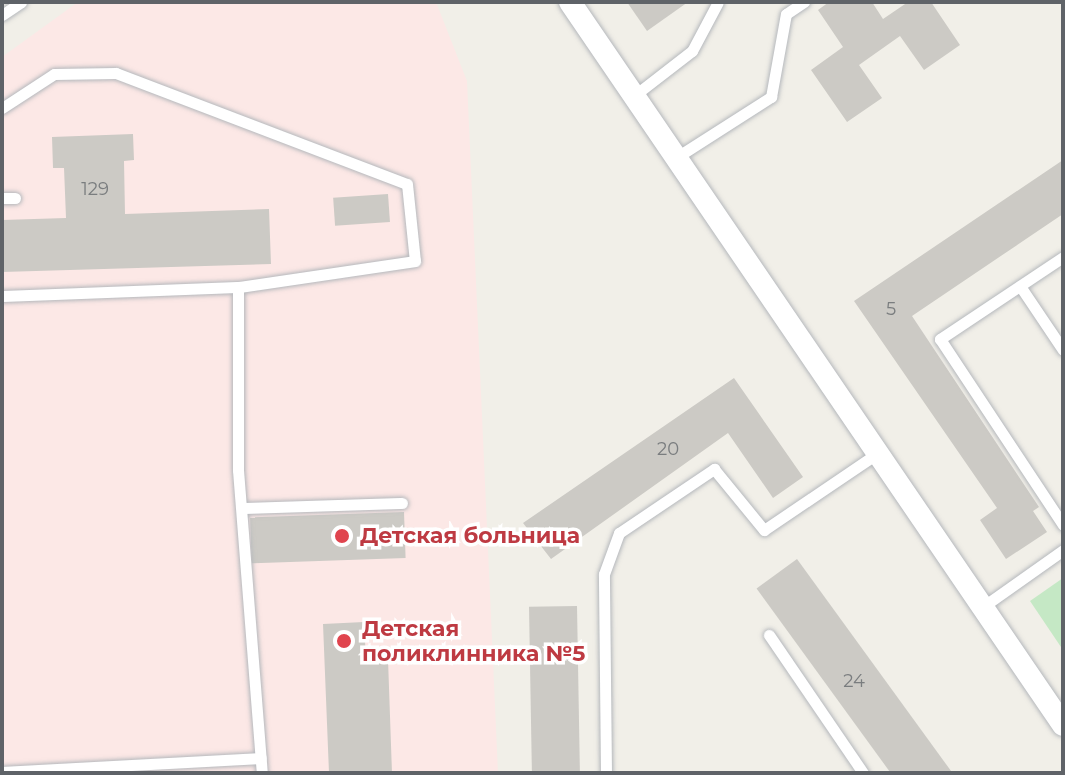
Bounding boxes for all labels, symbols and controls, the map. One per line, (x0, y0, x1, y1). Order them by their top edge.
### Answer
house number: 129 (81, 178, 109, 200)
house number: 5 (886, 298, 896, 320)
house number: 20 (657, 438, 679, 460)
place label: Детская больница (360, 523, 580, 549)
marker: Детская больница (331, 525, 353, 547)
place label: Детская поликлинника №5 (362, 615, 585, 666)
marker: Детская поликлинника №5 (333, 630, 355, 652)
house number: 24 (843, 670, 865, 692)

